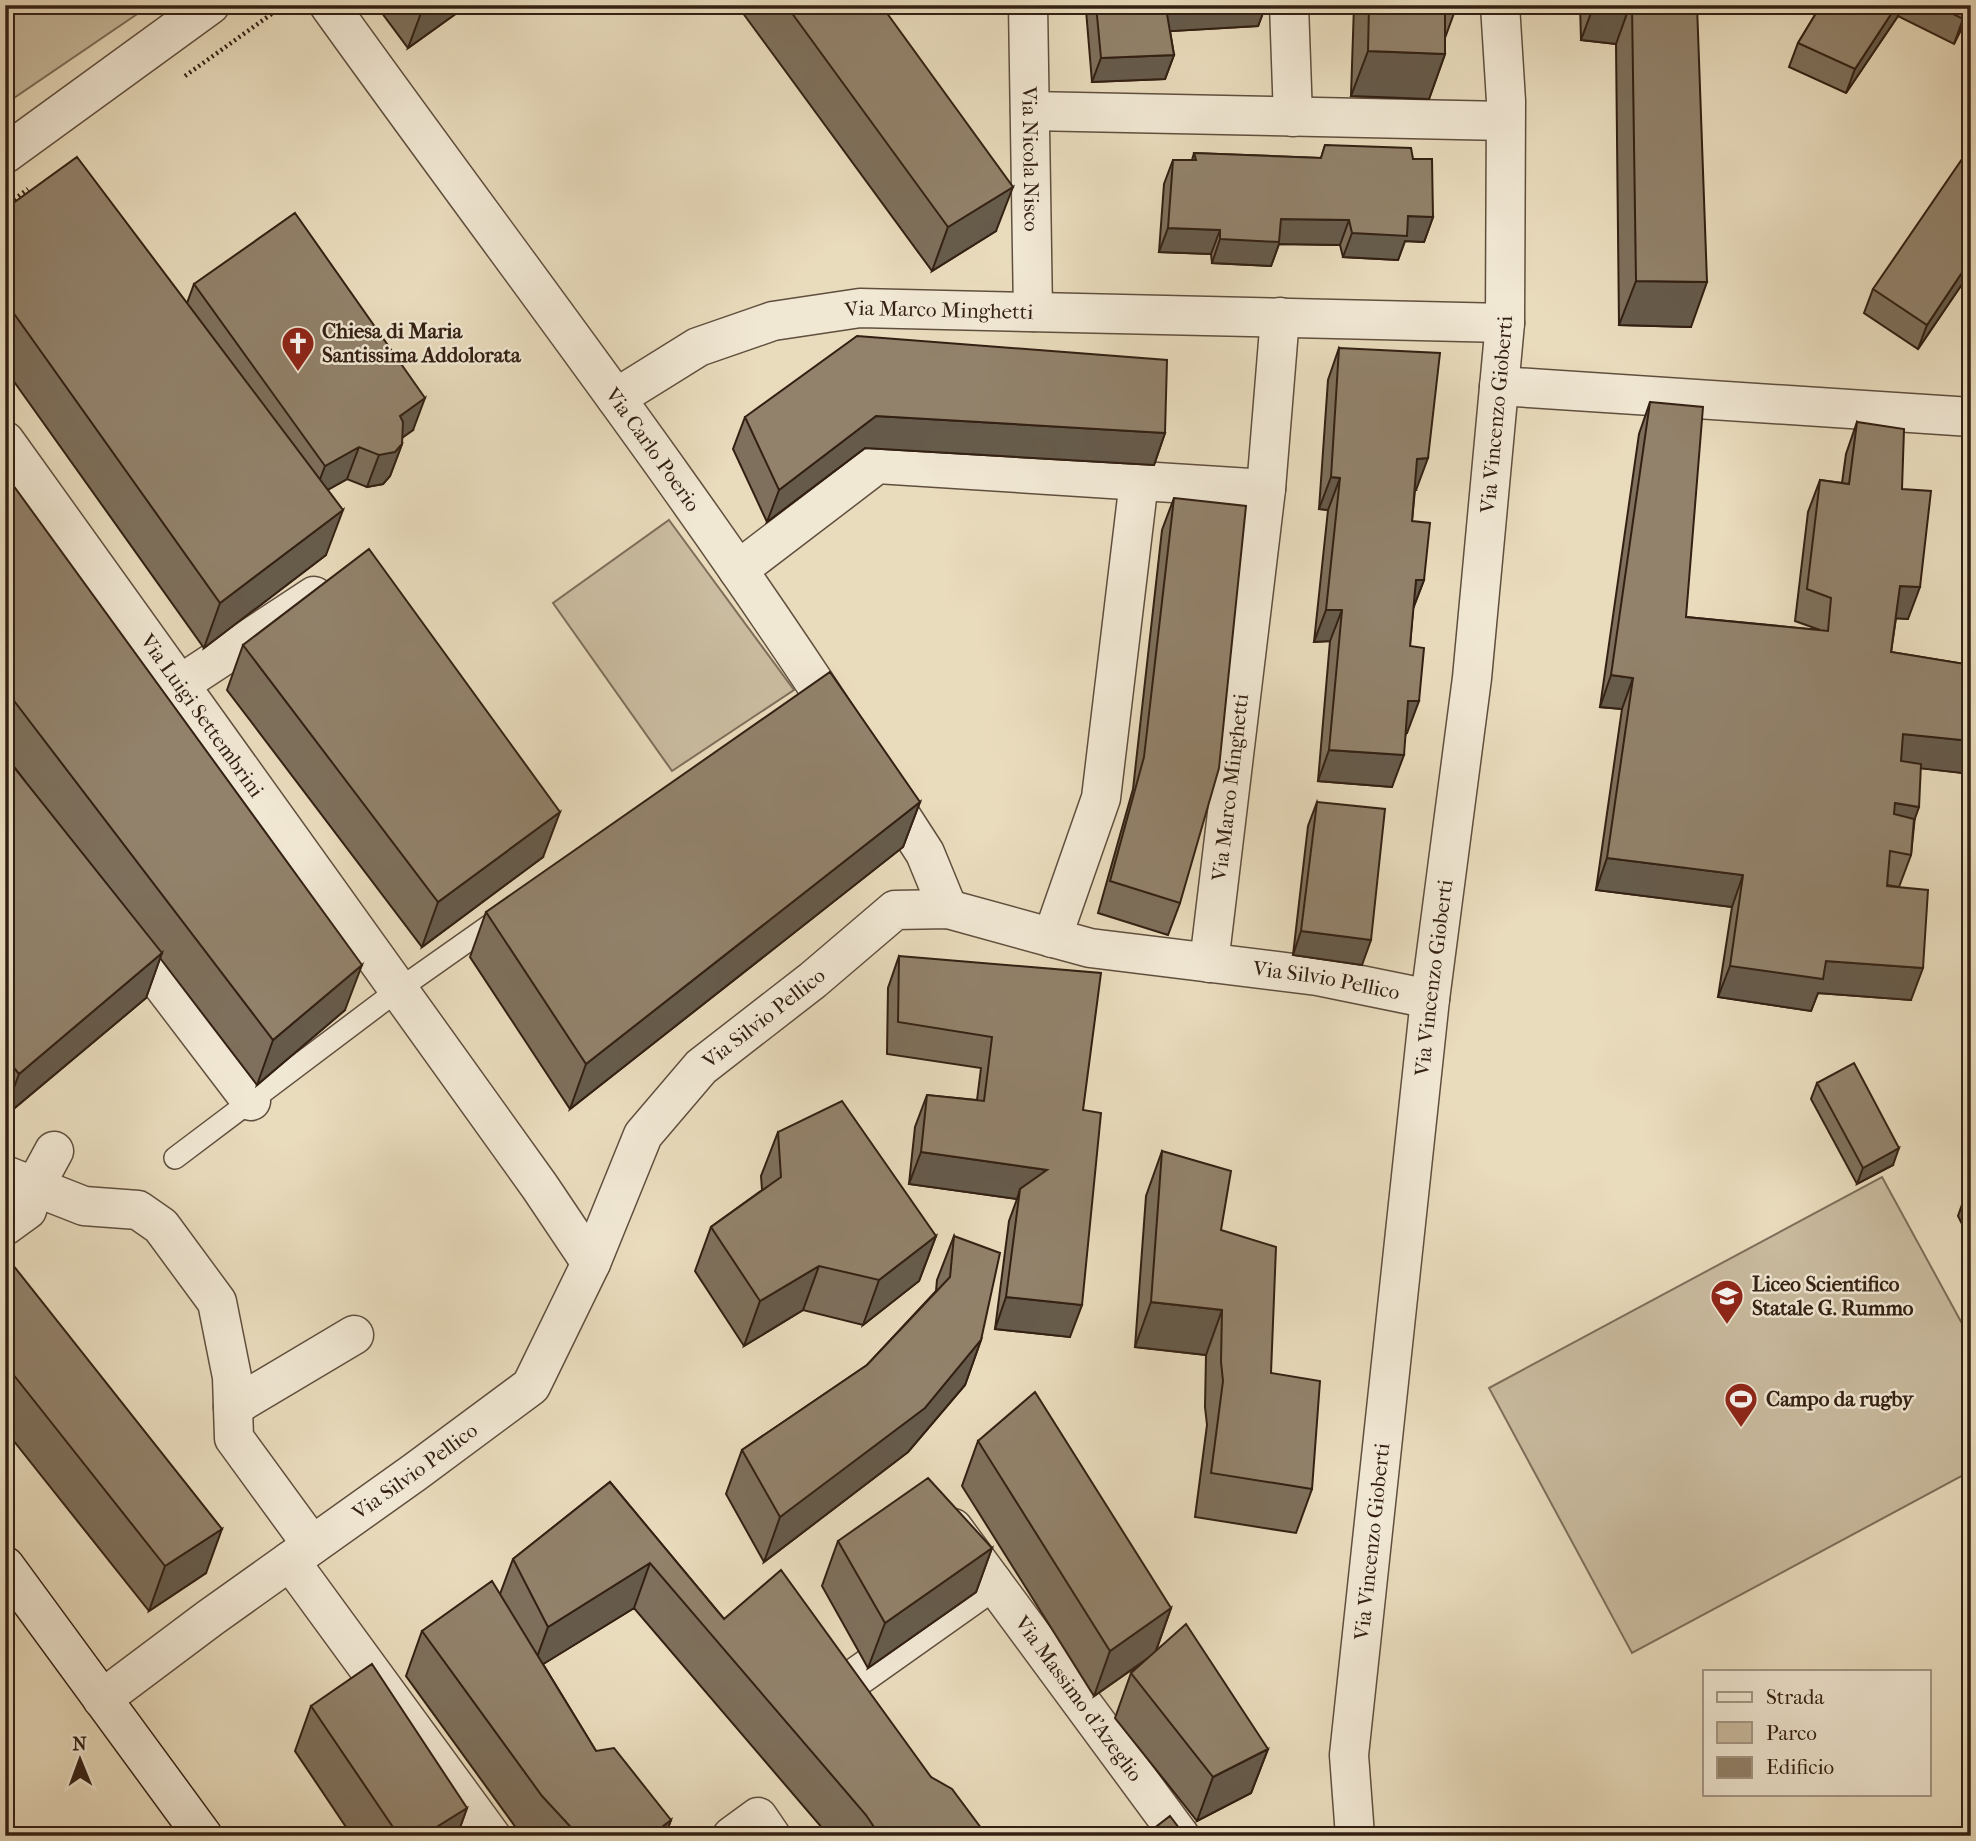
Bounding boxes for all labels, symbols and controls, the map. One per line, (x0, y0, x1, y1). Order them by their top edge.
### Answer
street label: Via Nicola Nisco (1017, 85, 1044, 232)
street label: Via Marco Minghetti (842, 296, 1034, 324)
street label: Via Vincenzo Gioberti (1475, 316, 1517, 515)
place label: Chiesa di Maria Santissima Addolorata (322, 319, 522, 367)
church icon: Chiesa di Maria Santissima Addolorata (279, 324, 317, 373)
street label: Via Carlo Poerio (600, 382, 705, 516)
street label: Via Luigi Settembrini (135, 629, 269, 802)
street label: Via Marco Minghetti (1207, 692, 1253, 883)
street label: Via Vincenzo Gioberti (1410, 878, 1458, 1078)
street label: Via Silvio Pellico (1251, 956, 1402, 1005)
street label: Via Silvio Pellico (697, 963, 830, 1074)
place label: Liceo Scientifico Statale G. Rummo (1752, 1272, 1914, 1320)
school or university icon: Liceo Scientifico Statale G. Rummo (1708, 1277, 1746, 1326)
sports icon: Campo da rugby (1722, 1380, 1760, 1429)
place label: Campo da rugby (1766, 1387, 1915, 1411)
street label: Via Silvio Pellico (347, 1418, 482, 1525)
street label: Via Vincenzo Gioberti (1349, 1442, 1394, 1642)
street label: Via Massimo d'Azeglio (1009, 1610, 1148, 1786)
legend (1703, 1670, 1930, 1796)
text: Strada (1766, 1685, 1824, 1709)
text: Parco (1766, 1721, 1817, 1745)
north arrow (46, 1726, 116, 1796)
text: N (72, 1733, 88, 1755)
text: Edificio (1766, 1755, 1834, 1779)

